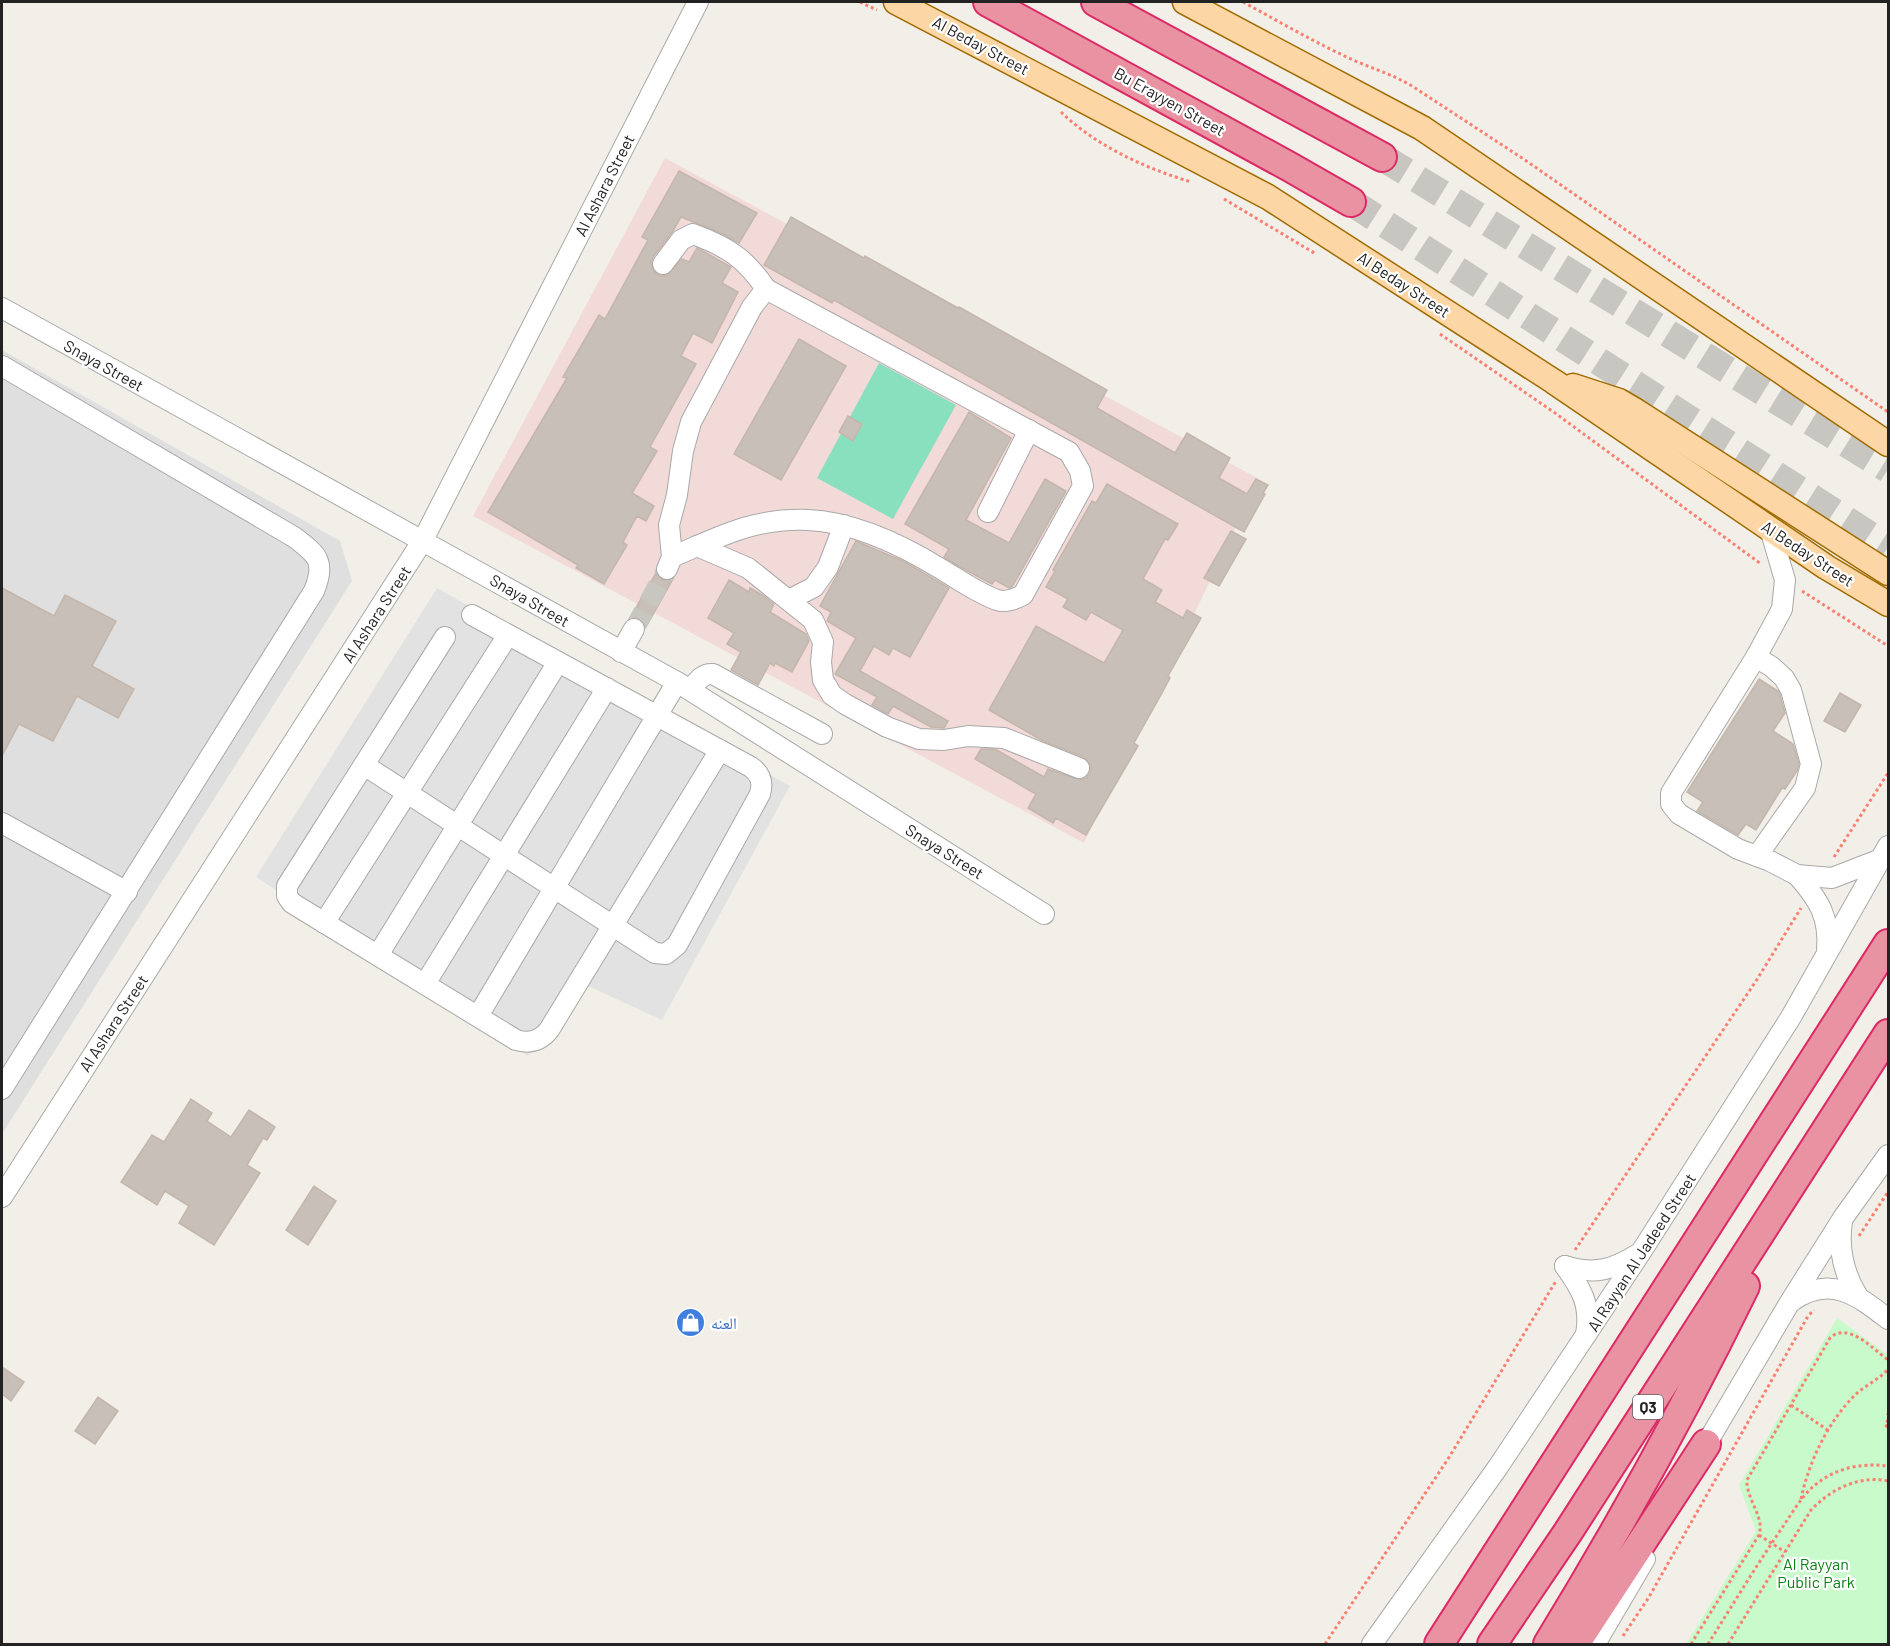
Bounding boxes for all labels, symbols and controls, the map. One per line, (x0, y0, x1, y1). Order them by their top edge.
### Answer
street label: Al Beday Street (930, 12, 1032, 78)
street label: Bu Erayyen Street (1111, 63, 1229, 139)
street label: Al Ashara Street (570, 131, 638, 239)
street label: Al Beday Street (1354, 247, 1454, 321)
street label: Snaya Street (61, 335, 147, 395)
street label: Al Beday Street (1758, 516, 1858, 590)
street label: Al Ashara Street (338, 562, 414, 666)
street label: Snaya Street (487, 570, 573, 630)
street label: Snaya Street (903, 820, 987, 882)
street label: Al Ashara Street (75, 971, 151, 1075)
street label: Al Rayyan Al Jadeed Street (1583, 1169, 1699, 1335)
shop icon: العنه (674, 1306, 706, 1338)
place label: العنه (711, 1313, 737, 1332)
road number: Q3 (1633, 1395, 1663, 1419)
park label: Al Rayyan Public Park (1777, 1554, 1855, 1591)

